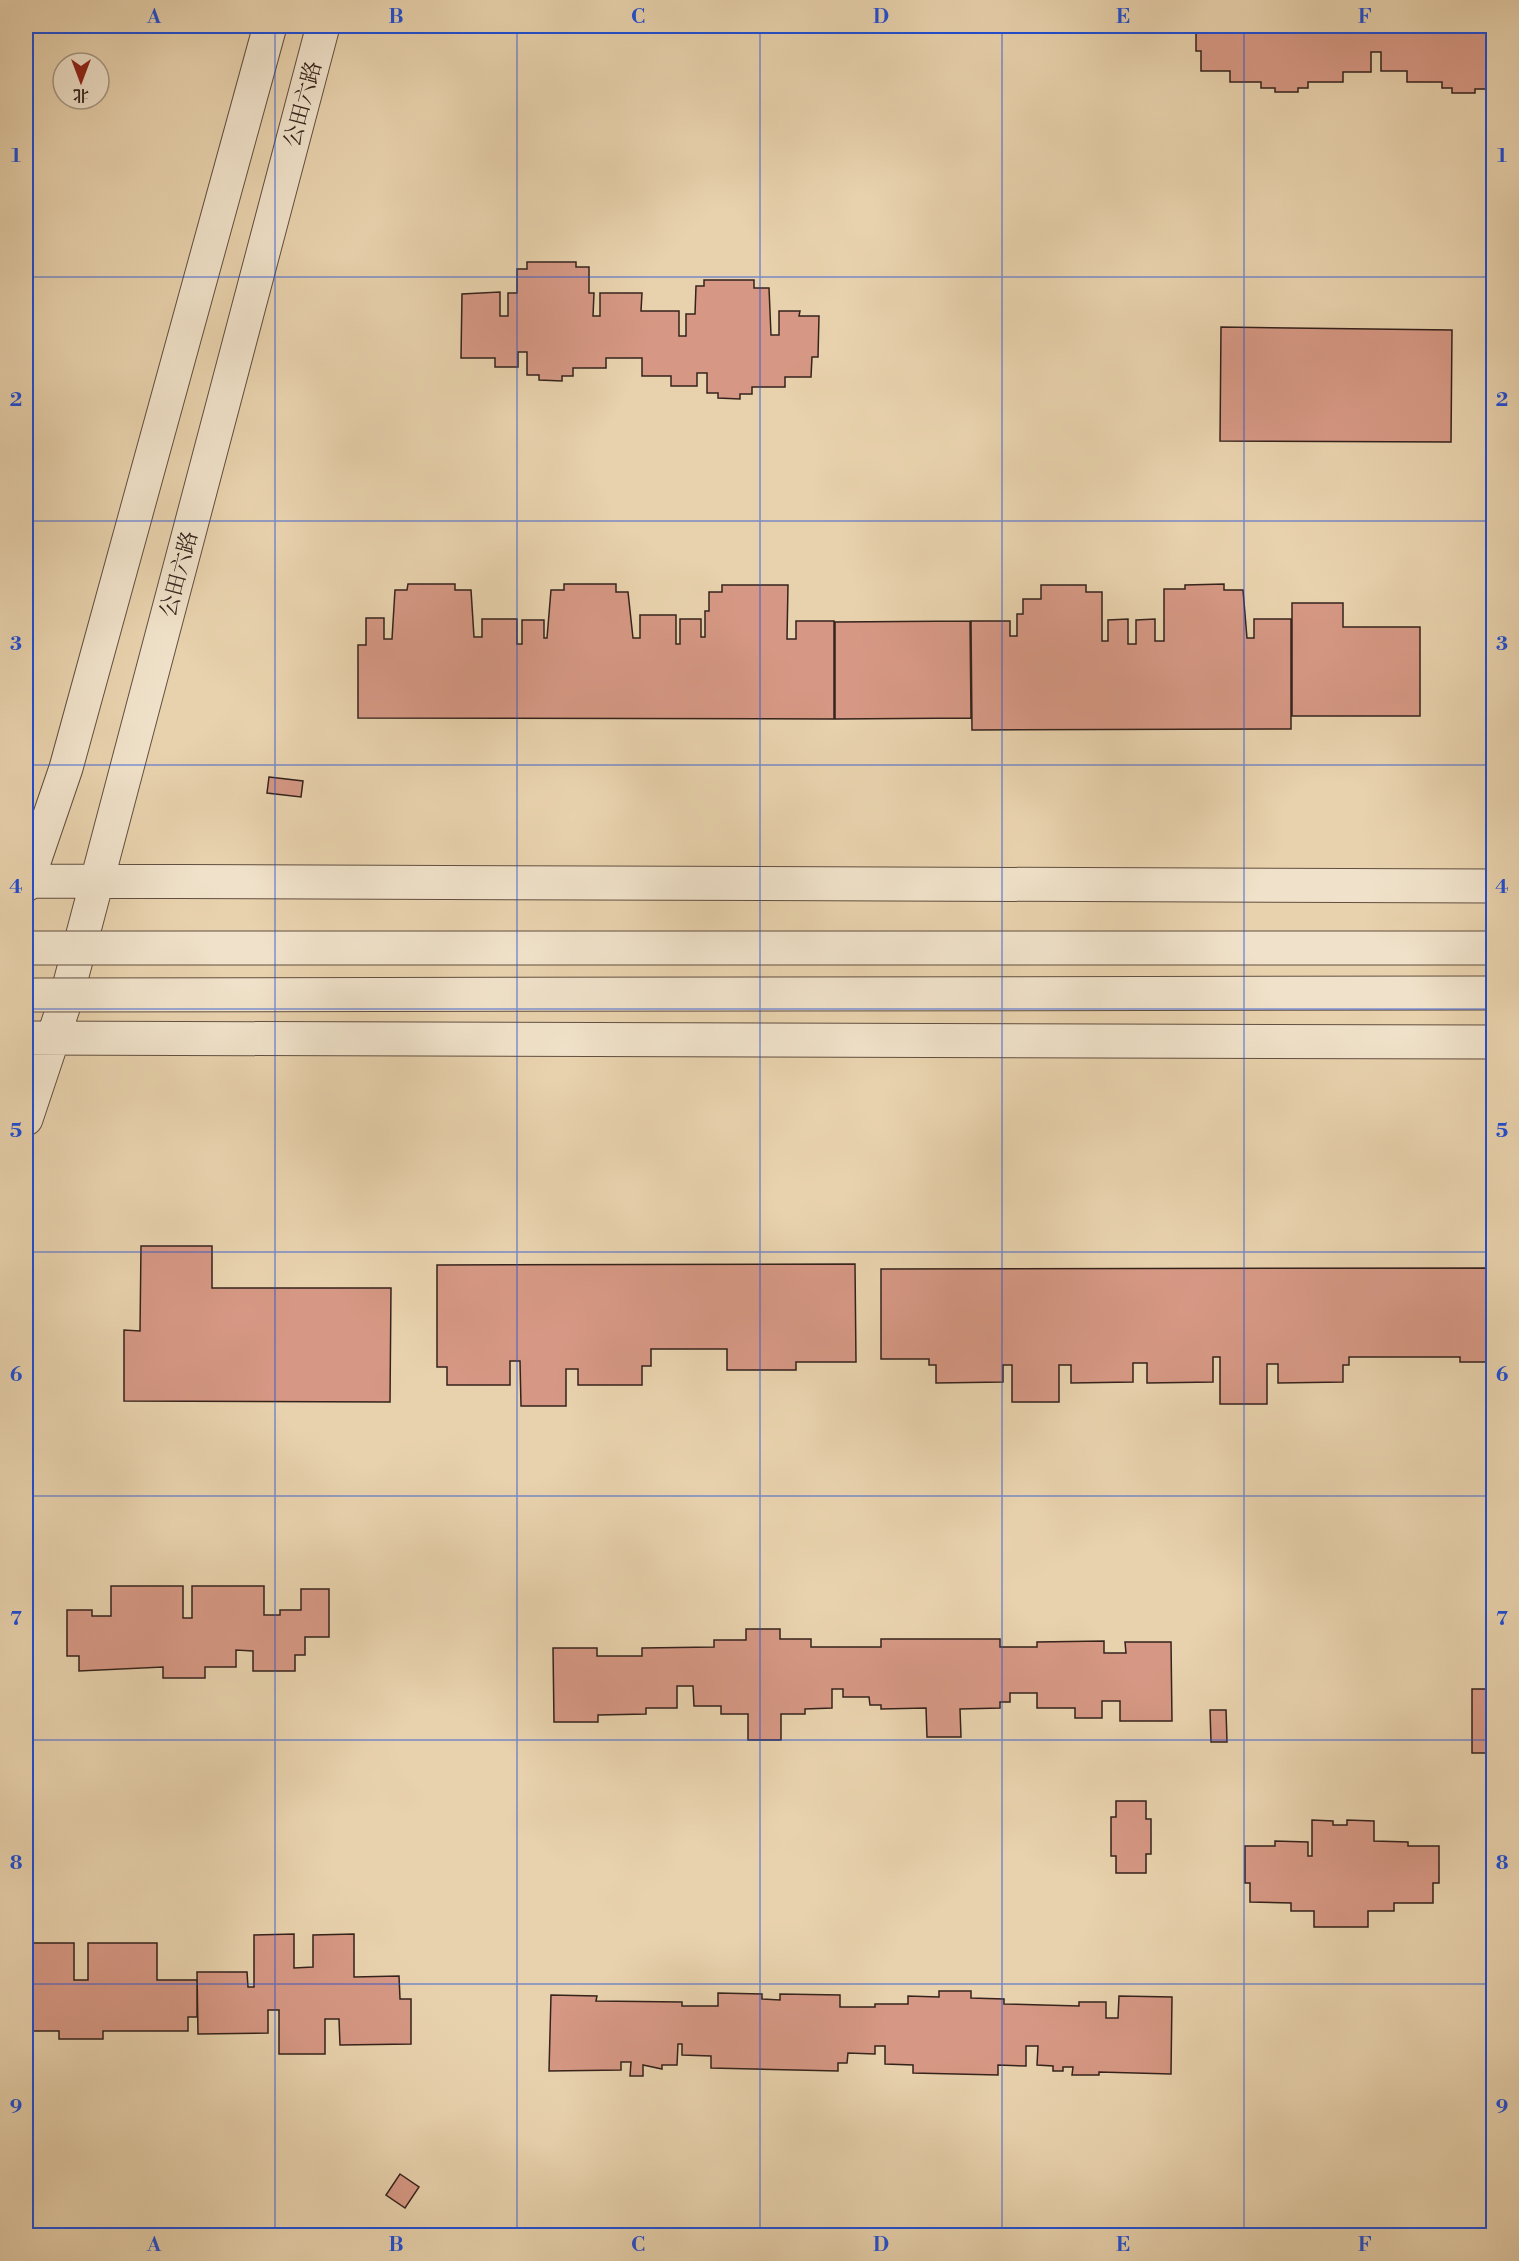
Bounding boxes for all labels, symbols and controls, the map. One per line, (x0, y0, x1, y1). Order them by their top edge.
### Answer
text: A (146, 5, 162, 30)
text: B (388, 5, 404, 30)
text: C (631, 5, 645, 30)
text: D (873, 5, 889, 30)
text: E (1116, 5, 1130, 30)
text: F (1358, 5, 1372, 30)
north arrow (51, 51, 111, 111)
street label: 公田六路 (279, 58, 328, 150)
text: 北 (73, 85, 89, 105)
text: 1 (11, 144, 21, 169)
text: 1 (1497, 144, 1507, 169)
text: 2 (10, 388, 22, 413)
text: 2 (1496, 388, 1508, 413)
street label: 公田六路 (155, 528, 204, 620)
text: 3 (10, 632, 22, 657)
text: 3 (1496, 632, 1508, 657)
text: 4 (9, 875, 23, 900)
text: 4 (1495, 875, 1509, 900)
text: 5 (10, 1119, 22, 1144)
text: 5 (1496, 1119, 1508, 1144)
text: 6 (10, 1363, 23, 1388)
text: 6 (1496, 1363, 1509, 1388)
text: 7 (10, 1607, 22, 1632)
text: 7 (1496, 1607, 1508, 1632)
text: 8 (10, 1851, 23, 1876)
text: 8 (1496, 1851, 1509, 1876)
text: 9 (10, 2095, 22, 2120)
text: 9 (1496, 2095, 1508, 2120)
text: A (146, 2233, 162, 2258)
text: B (388, 2233, 404, 2258)
text: C (631, 2233, 645, 2258)
text: D (873, 2233, 889, 2258)
text: E (1116, 2233, 1130, 2258)
text: F (1358, 2233, 1372, 2258)

